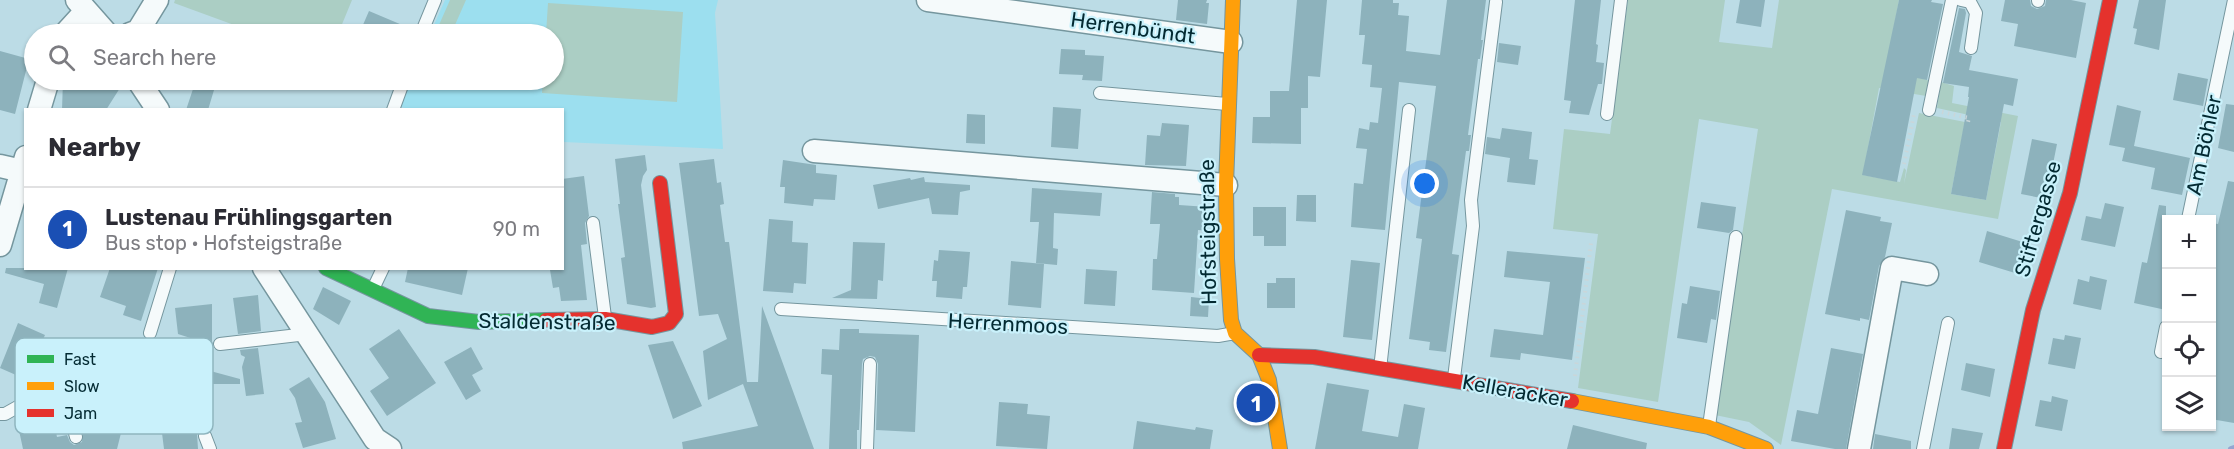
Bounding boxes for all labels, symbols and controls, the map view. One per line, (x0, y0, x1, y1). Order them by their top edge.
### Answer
street label: Herrenbündt (1069, 6, 1197, 49)
search box (24, 24, 564, 90)
icon: search (45, 41, 78, 74)
text: Search here (93, 44, 216, 71)
street label: Am Böhler (2181, 93, 2226, 197)
text: Nearby (48, 132, 141, 163)
street label: Stiftergasse (2009, 158, 2066, 280)
street label: Hofsteigstraße (1194, 159, 1221, 305)
your location (1410, 169, 1439, 198)
text: Lustenau Frühlingsgarten (105, 204, 392, 231)
map controls (2162, 215, 2216, 431)
button: + (2162, 215, 2216, 269)
text: 1 (63, 217, 72, 241)
text: 90 m (493, 217, 540, 241)
text: Bus stop · Hofsteigstraße (105, 231, 342, 255)
button: − (2162, 269, 2216, 323)
street label: Staldenstraße (478, 308, 616, 335)
street label: Herrenmoos (947, 308, 1069, 339)
button: locate (2162, 323, 2216, 377)
legend (15, 338, 213, 434)
text: Fast (64, 350, 96, 369)
street label: Kelleracker (1460, 369, 1570, 412)
text: Slow (64, 377, 100, 396)
button: layers (2162, 377, 2216, 431)
pin: 1 (1236, 380, 1276, 426)
text: Jam (64, 404, 97, 423)

